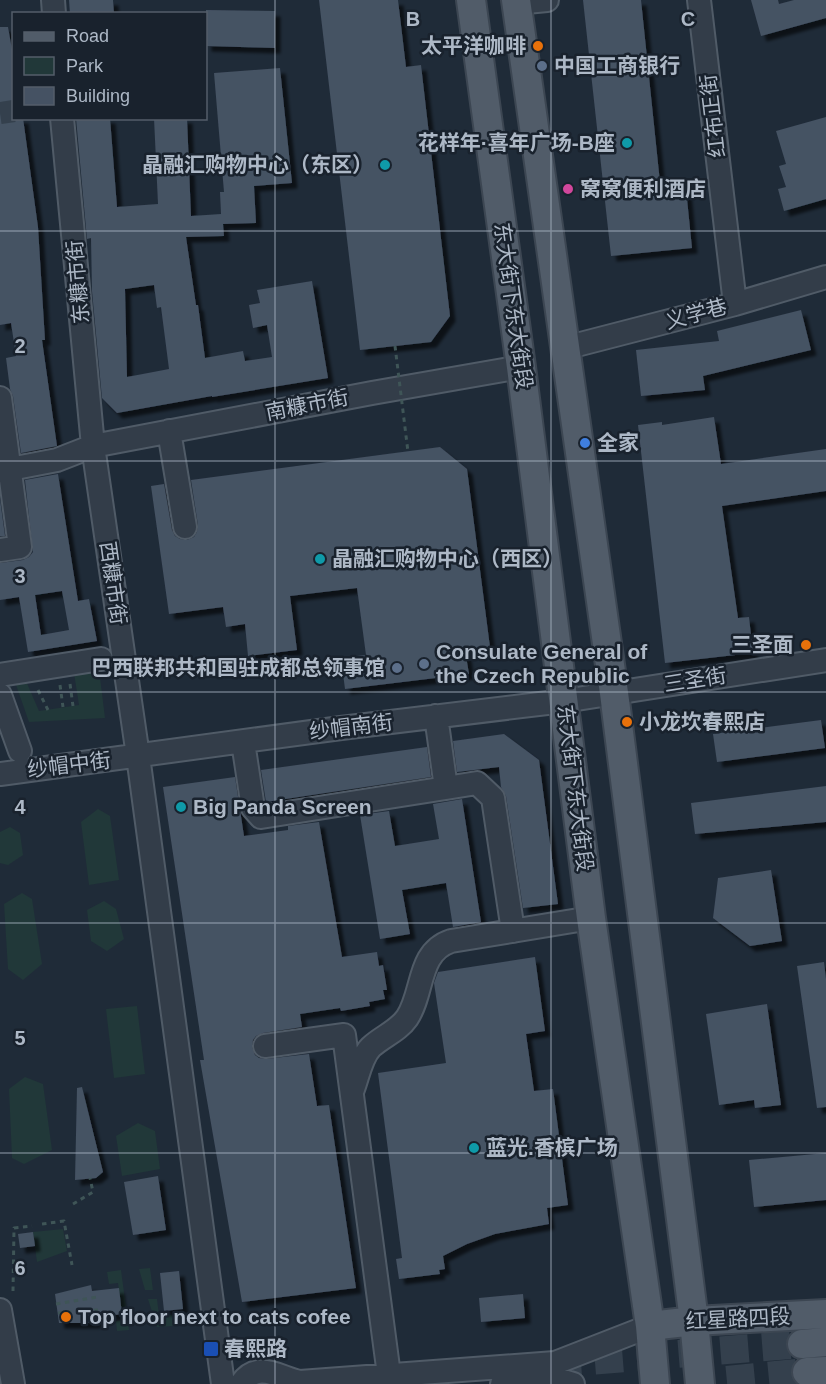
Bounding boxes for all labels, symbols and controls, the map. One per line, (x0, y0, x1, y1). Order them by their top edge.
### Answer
text: B (406, 8, 420, 30)
text: C (681, 8, 695, 30)
legend (12, 12, 207, 120)
text: Road (66, 26, 109, 46)
place label: 太平洋咖啡 (421, 34, 526, 57)
marker: 太平洋咖啡 (531, 39, 545, 53)
place label: 中国工商银行 (554, 54, 680, 77)
text: Park (66, 56, 104, 76)
marker: 中国工商银行 (535, 59, 549, 73)
street label: 红布正街 (696, 73, 729, 159)
text: Building (66, 86, 130, 106)
place label: 花样年·喜年广场-B座 (418, 131, 615, 154)
marker: 花样年·喜年广场-B座 (620, 136, 634, 150)
place label: 晶融汇购物中心（东区） (142, 153, 373, 176)
marker: 晶融汇购物中心（东区） (378, 158, 392, 172)
place label: 窝窝便利酒店 (580, 177, 706, 200)
marker: 窝窝便利酒店 (561, 182, 575, 196)
street label: 东大街下东大街段 (490, 221, 537, 391)
street label: 东糠市街 (62, 239, 93, 325)
street label: 义学巷 (662, 294, 729, 333)
text: 2 (14, 335, 26, 357)
street label: 南糠市街 (263, 385, 350, 424)
place label: 全家 (597, 431, 639, 454)
marker: 全家 (578, 436, 592, 450)
street label: 西糠市街 (96, 540, 131, 626)
place label: 晶融汇购物中心（西区） (332, 547, 563, 570)
marker: 晶融汇购物中心（西区） (313, 552, 327, 566)
text: 3 (14, 565, 26, 587)
place label: 三圣面 (731, 633, 794, 656)
marker: 三圣面 (799, 638, 813, 652)
place label: Consulate General of the Czech Republic (436, 640, 648, 687)
place label: 巴西联邦共和国驻成都总领事馆 (91, 656, 385, 679)
marker: Consulate General of the Czech Republic (417, 657, 431, 671)
marker: 巴西联邦共和国驻成都总领事馆 (390, 661, 404, 675)
street label: 三圣街 (662, 663, 728, 696)
street label: 东大街下东大街段 (554, 703, 597, 873)
street label: 纱帽南街 (308, 710, 394, 743)
place label: 小龙坎春熙店 (639, 710, 765, 733)
marker: 小龙坎春熙店 (620, 715, 634, 729)
street label: 纱帽中街 (26, 748, 112, 781)
place label: Big Panda Screen (193, 795, 372, 818)
text: 4 (14, 796, 26, 818)
marker: Big Panda Screen (174, 800, 188, 814)
text: 5 (14, 1027, 26, 1049)
place label: 蓝光.香槟广场 (486, 1136, 618, 1159)
marker: 蓝光.香槟广场 (467, 1141, 481, 1155)
text: 6 (14, 1257, 26, 1279)
street label: 红星路四段 (685, 1304, 791, 1333)
place label: Top floor next to cats cofee (78, 1305, 351, 1328)
marker: Top floor next to cats cofee (59, 1310, 73, 1324)
place label: 春熙路 (224, 1337, 287, 1360)
marker: 春熙路 (202, 1340, 220, 1358)

